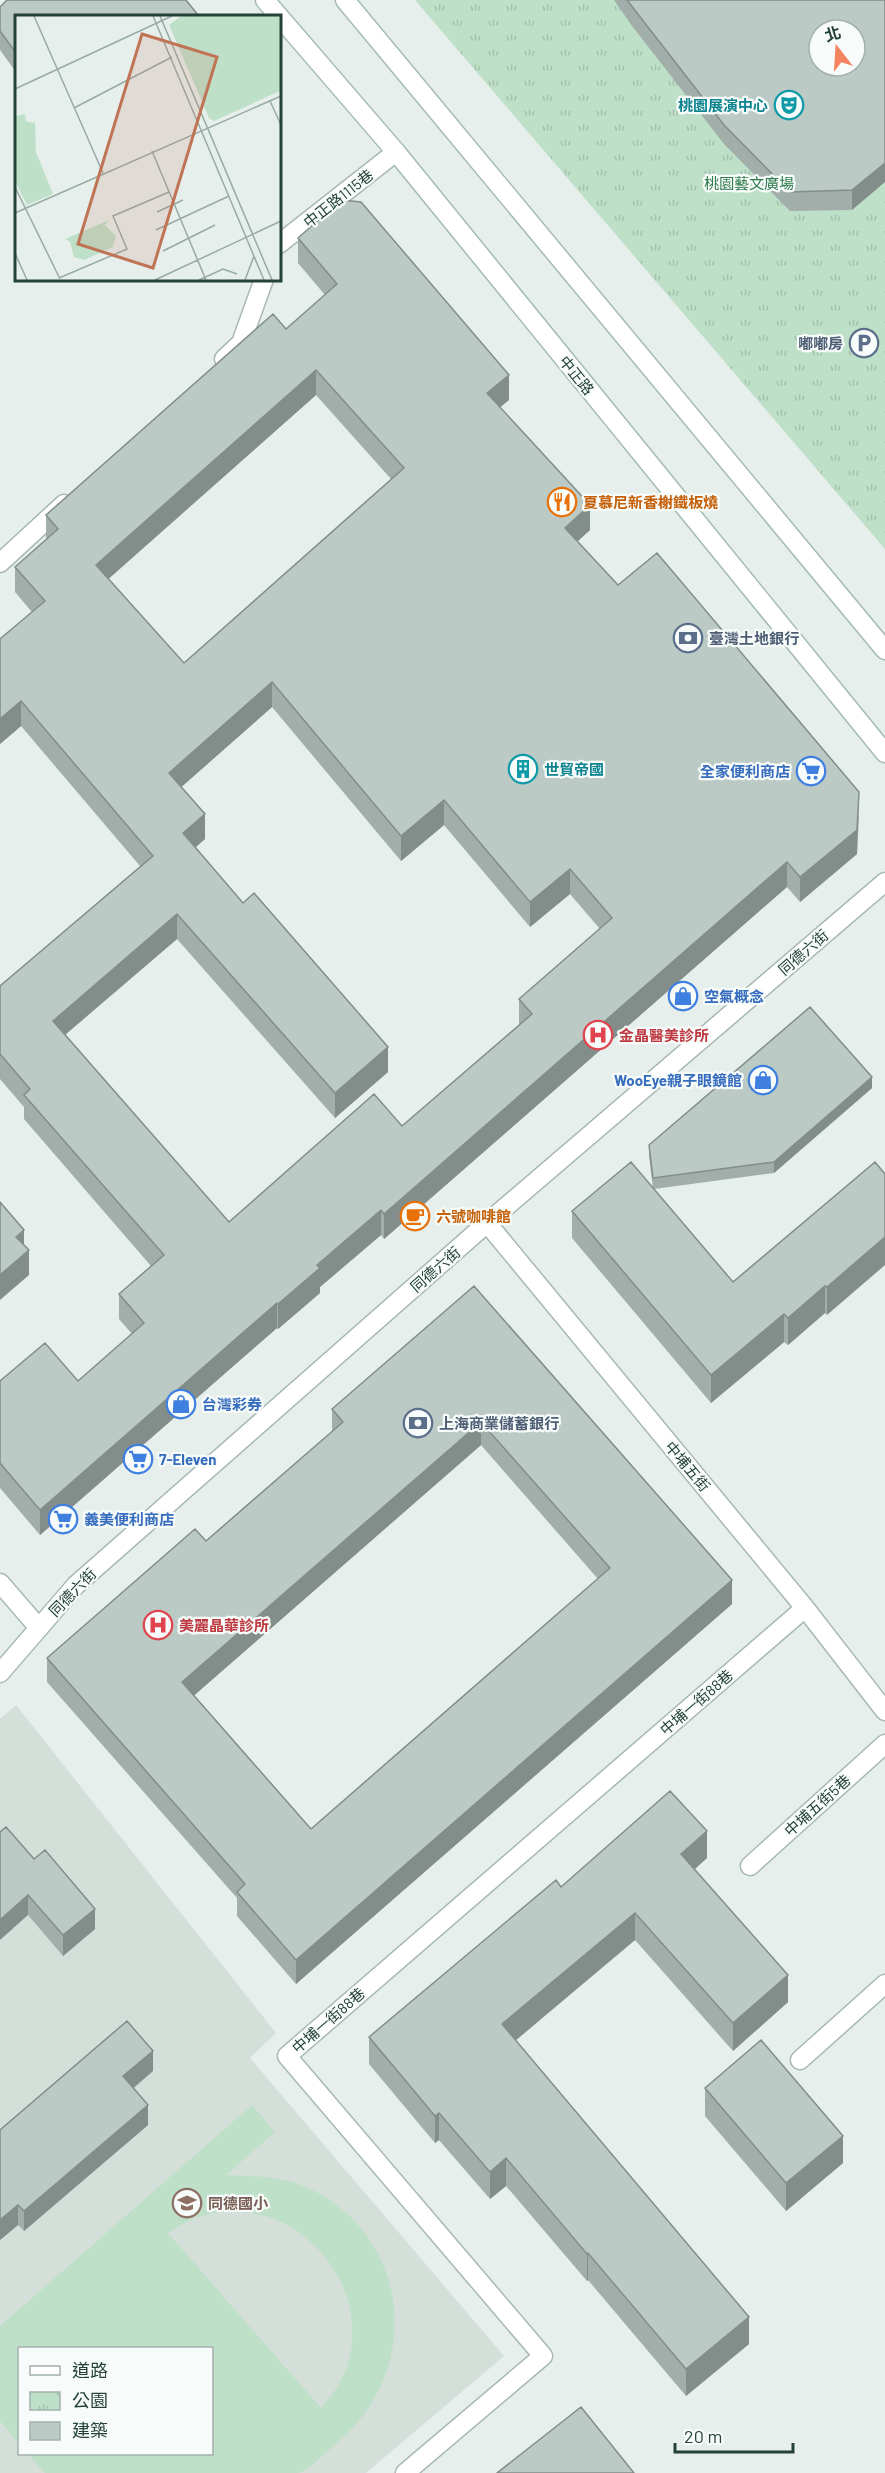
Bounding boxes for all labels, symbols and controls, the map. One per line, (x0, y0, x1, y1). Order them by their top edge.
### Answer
inset map (15, 15, 280, 280)
north arrow (807, 18, 867, 78)
text: 北 (822, 22, 843, 45)
theatre icon: 桃園展演中心 (773, 89, 805, 121)
place label: 桃園展演中心 (678, 96, 768, 114)
street label: 中正路1115巷 (300, 165, 376, 231)
park label: 桃園藝文廣場 (704, 174, 794, 192)
parking icon: 嘟嘟房 (848, 327, 880, 359)
place label: 嘟嘟房 (798, 334, 843, 352)
street label: 中正路 (556, 352, 598, 398)
restaurant icon: 夏慕尼新香榭鐵板燒 (546, 486, 578, 518)
place label: 夏慕尼新香榭鐵板燒 (583, 493, 718, 511)
bank icon: 臺灣土地銀行 (672, 622, 704, 654)
place label: 臺灣土地銀行 (709, 629, 799, 647)
building icon: 世貿帝國 (507, 753, 539, 785)
supermarket icon: 全家便利商店 (795, 755, 827, 787)
place label: 世貿帝國 (544, 760, 604, 778)
place label: 全家便利商店 (700, 762, 790, 780)
street label: 同德六街 (774, 926, 832, 978)
shop icon: 空氣概念 (667, 980, 699, 1012)
place label: 空氣概念 (704, 987, 764, 1005)
hospital icon: 金晶醫美診所 (582, 1019, 614, 1051)
place label: 金晶醫美診所 (619, 1026, 709, 1044)
shop icon: WooEye親子眼鏡館 (747, 1064, 779, 1096)
place label: WooEye親子眼鏡館 (614, 1071, 742, 1089)
cafe icon: 六號咖啡館 (399, 1200, 431, 1232)
place label: 六號咖啡館 (436, 1207, 511, 1225)
street label: 同德六街 (406, 1243, 464, 1295)
shop icon: 台灣彩券 (165, 1388, 197, 1420)
place label: 台灣彩券 (202, 1395, 262, 1413)
bank icon: 上海商業儲蓄銀行 (402, 1407, 434, 1439)
place label: 上海商業儲蓄銀行 (439, 1414, 559, 1432)
street label: 中埔五街 (662, 1437, 714, 1495)
supermarket icon: 7-Eleven (122, 1443, 154, 1475)
place label: 7-Eleven (159, 1450, 216, 1468)
supermarket icon: 義美便利商店 (47, 1503, 79, 1535)
place label: 義美便利商店 (84, 1510, 174, 1528)
street label: 同德六街 (45, 1564, 99, 1620)
hospital icon: 美麗晶華診所 (142, 1609, 174, 1641)
place label: 美麗晶華診所 (179, 1616, 269, 1634)
street label: 中埔一街88巷 (656, 1665, 736, 1739)
street label: 中埔五街5巷 (780, 1771, 854, 1839)
street label: 中埔一街88巷 (288, 1983, 368, 2057)
school or university icon: 同德國小 (171, 2187, 203, 2219)
place label: 同德國小 (208, 2194, 269, 2212)
legend (18, 2347, 213, 2455)
text: 道路 (72, 2359, 108, 2381)
text: 公園 (72, 2389, 108, 2411)
scale bar (675, 2416, 794, 2454)
text: 建築 (72, 2419, 108, 2441)
text: 20 m (684, 2425, 722, 2447)

